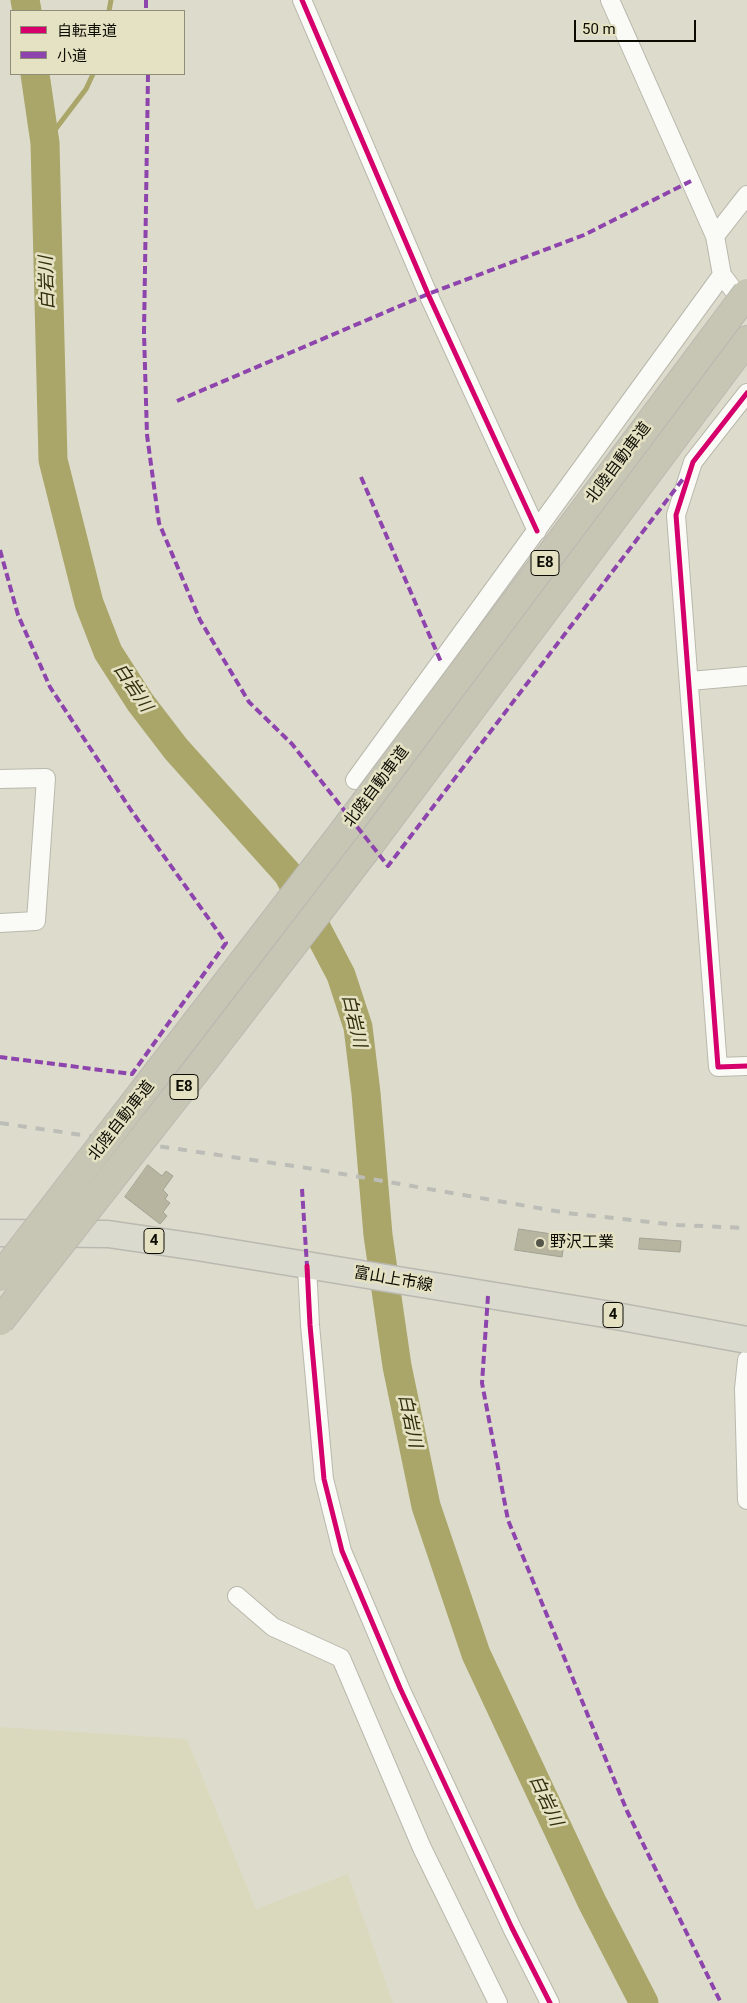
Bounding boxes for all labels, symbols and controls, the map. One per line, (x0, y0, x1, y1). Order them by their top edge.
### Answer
legend (10, 10, 185, 75)
scale bar (577, 10, 700, 42)
text: 50 m (582, 20, 616, 38)
text: 自転車道 (57, 22, 117, 40)
text: 小道 (57, 47, 87, 65)
water label: 白岩川 (36, 256, 60, 310)
street label: 北陸自動車道 (582, 419, 656, 507)
road number: E8 (531, 550, 559, 576)
water label: 白岩川 (108, 660, 156, 716)
street label: 北陸自動車道 (340, 743, 414, 831)
water label: 白岩川 (336, 992, 370, 1050)
road number: E8 (170, 1074, 198, 1100)
street label: 北陸自動車道 (85, 1077, 159, 1165)
road number: 4 (144, 1228, 164, 1254)
place label: 野沢工業 (550, 1233, 614, 1253)
marker: 野沢工業 (534, 1237, 546, 1249)
street label: 富山上市線 (352, 1264, 434, 1296)
road number: 4 (603, 1302, 623, 1328)
water label: 白岩川 (393, 1392, 425, 1450)
water label: 白岩川 (524, 1772, 566, 1830)

